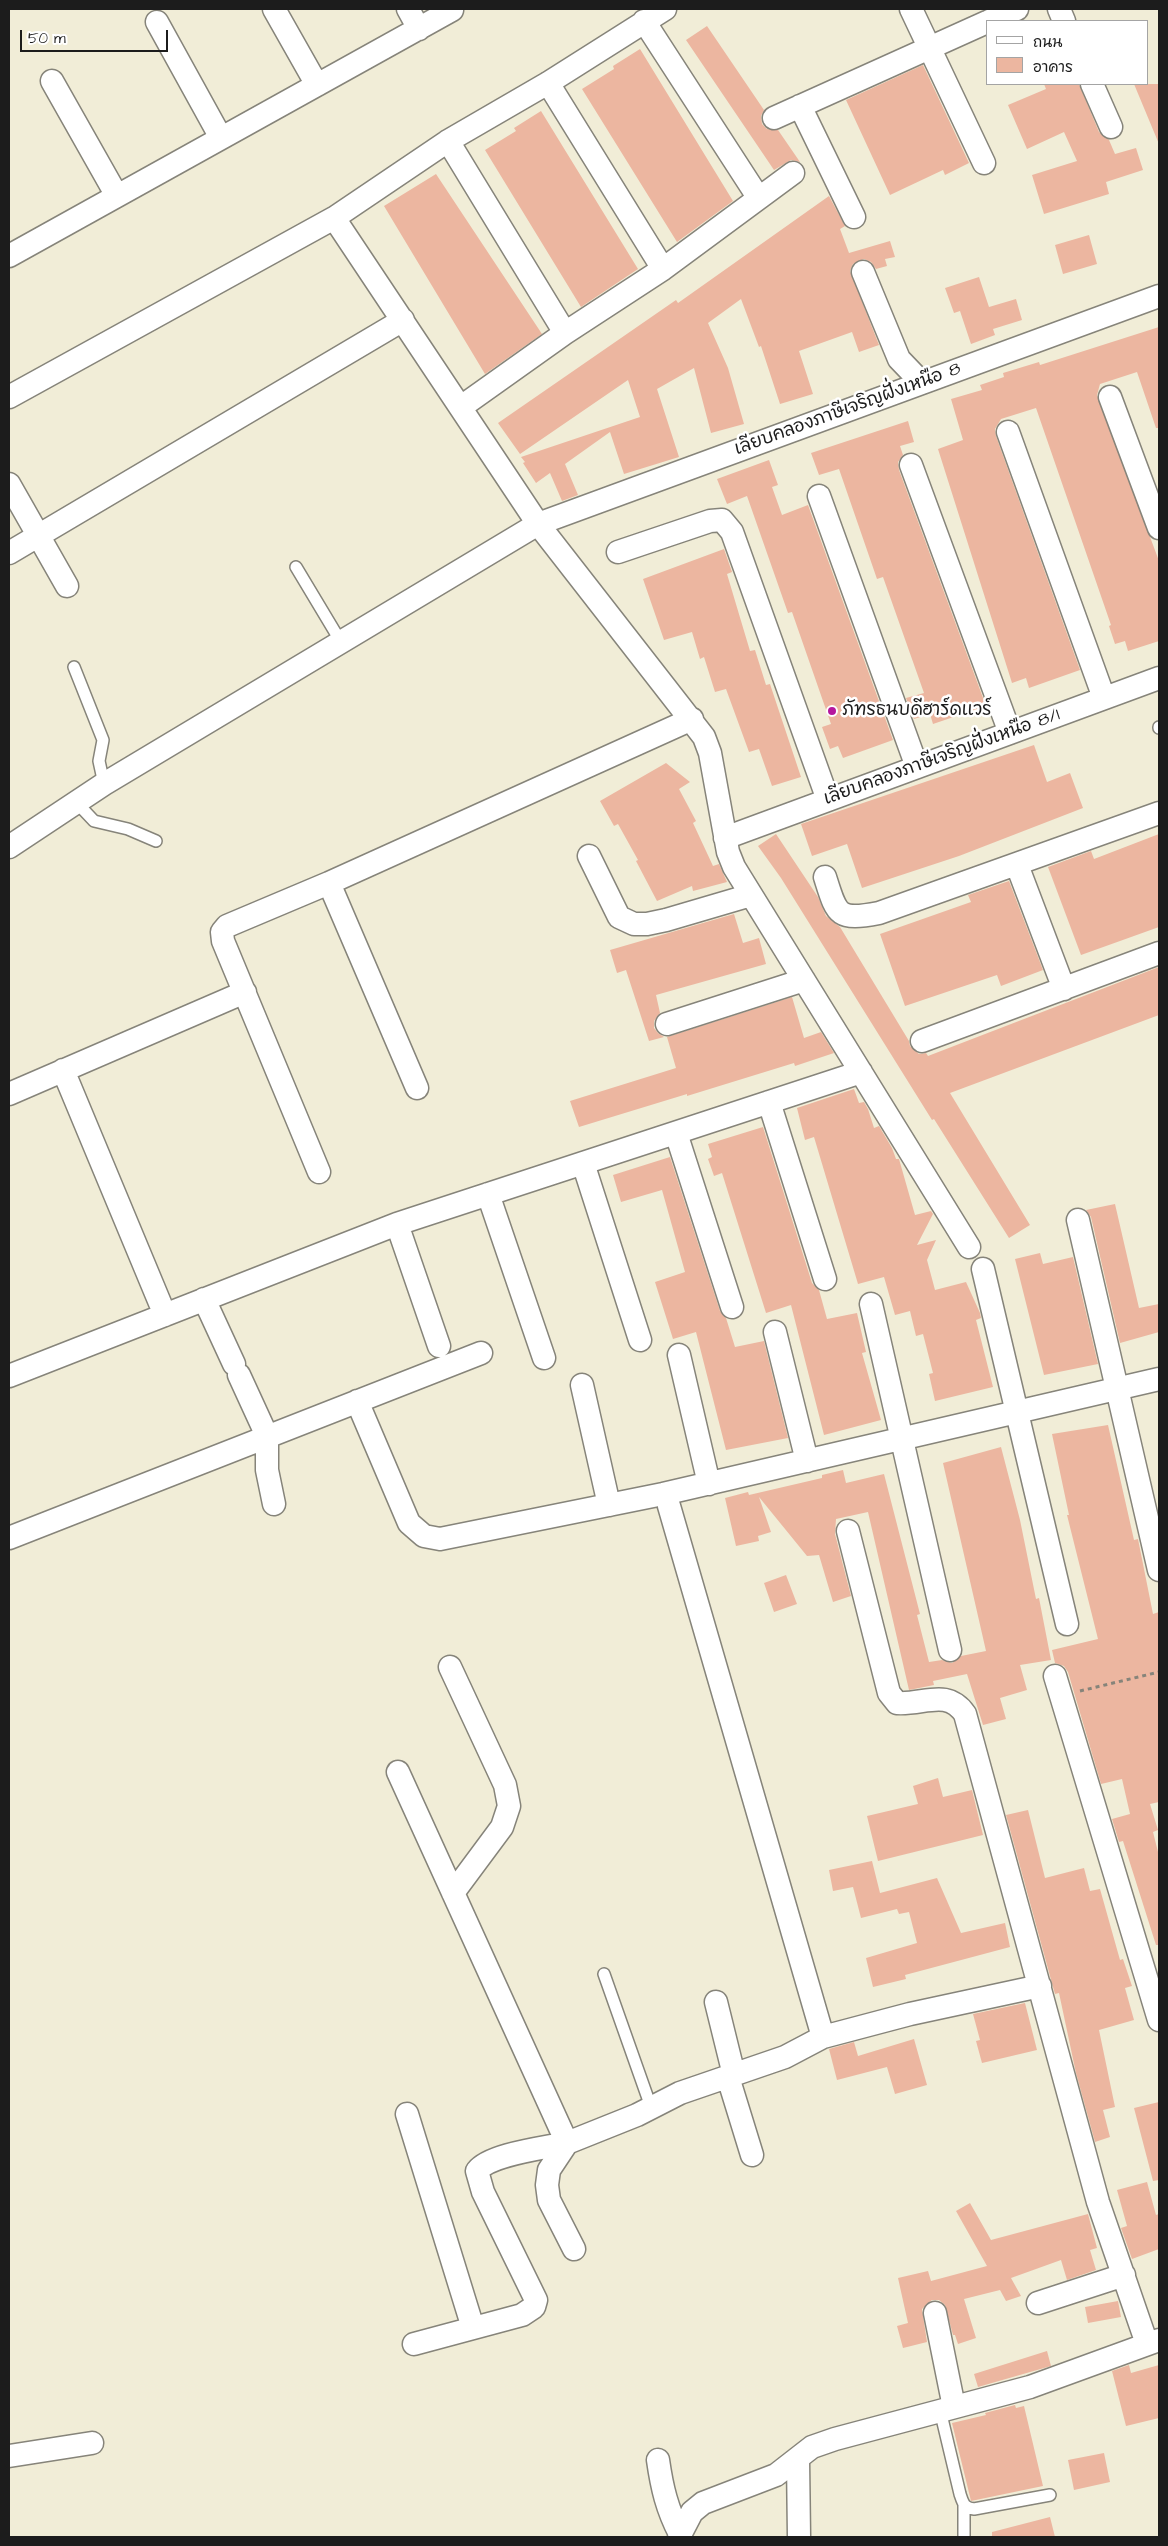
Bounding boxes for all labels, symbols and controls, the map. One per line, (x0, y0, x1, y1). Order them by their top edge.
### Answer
scale bar (22, 20, 170, 52)
legend (986, 20, 1148, 85)
text: 50 m (28, 28, 66, 49)
text: ถนน (1033, 32, 1062, 53)
text: อาคาร (1033, 57, 1073, 78)
street label: เลียบคลองภาษีเจริญฝั่งเหนือ 8 (732, 359, 964, 461)
place label: ภัทรธนบดีฮาร์ดแวร์ (842, 700, 992, 722)
street label: เลียบคลองภาษีเจริญฝั่งเหนือ 8/1 (821, 705, 1063, 811)
marker: ภัทรธนบดีฮาร์ดแวร์ (826, 705, 838, 717)

